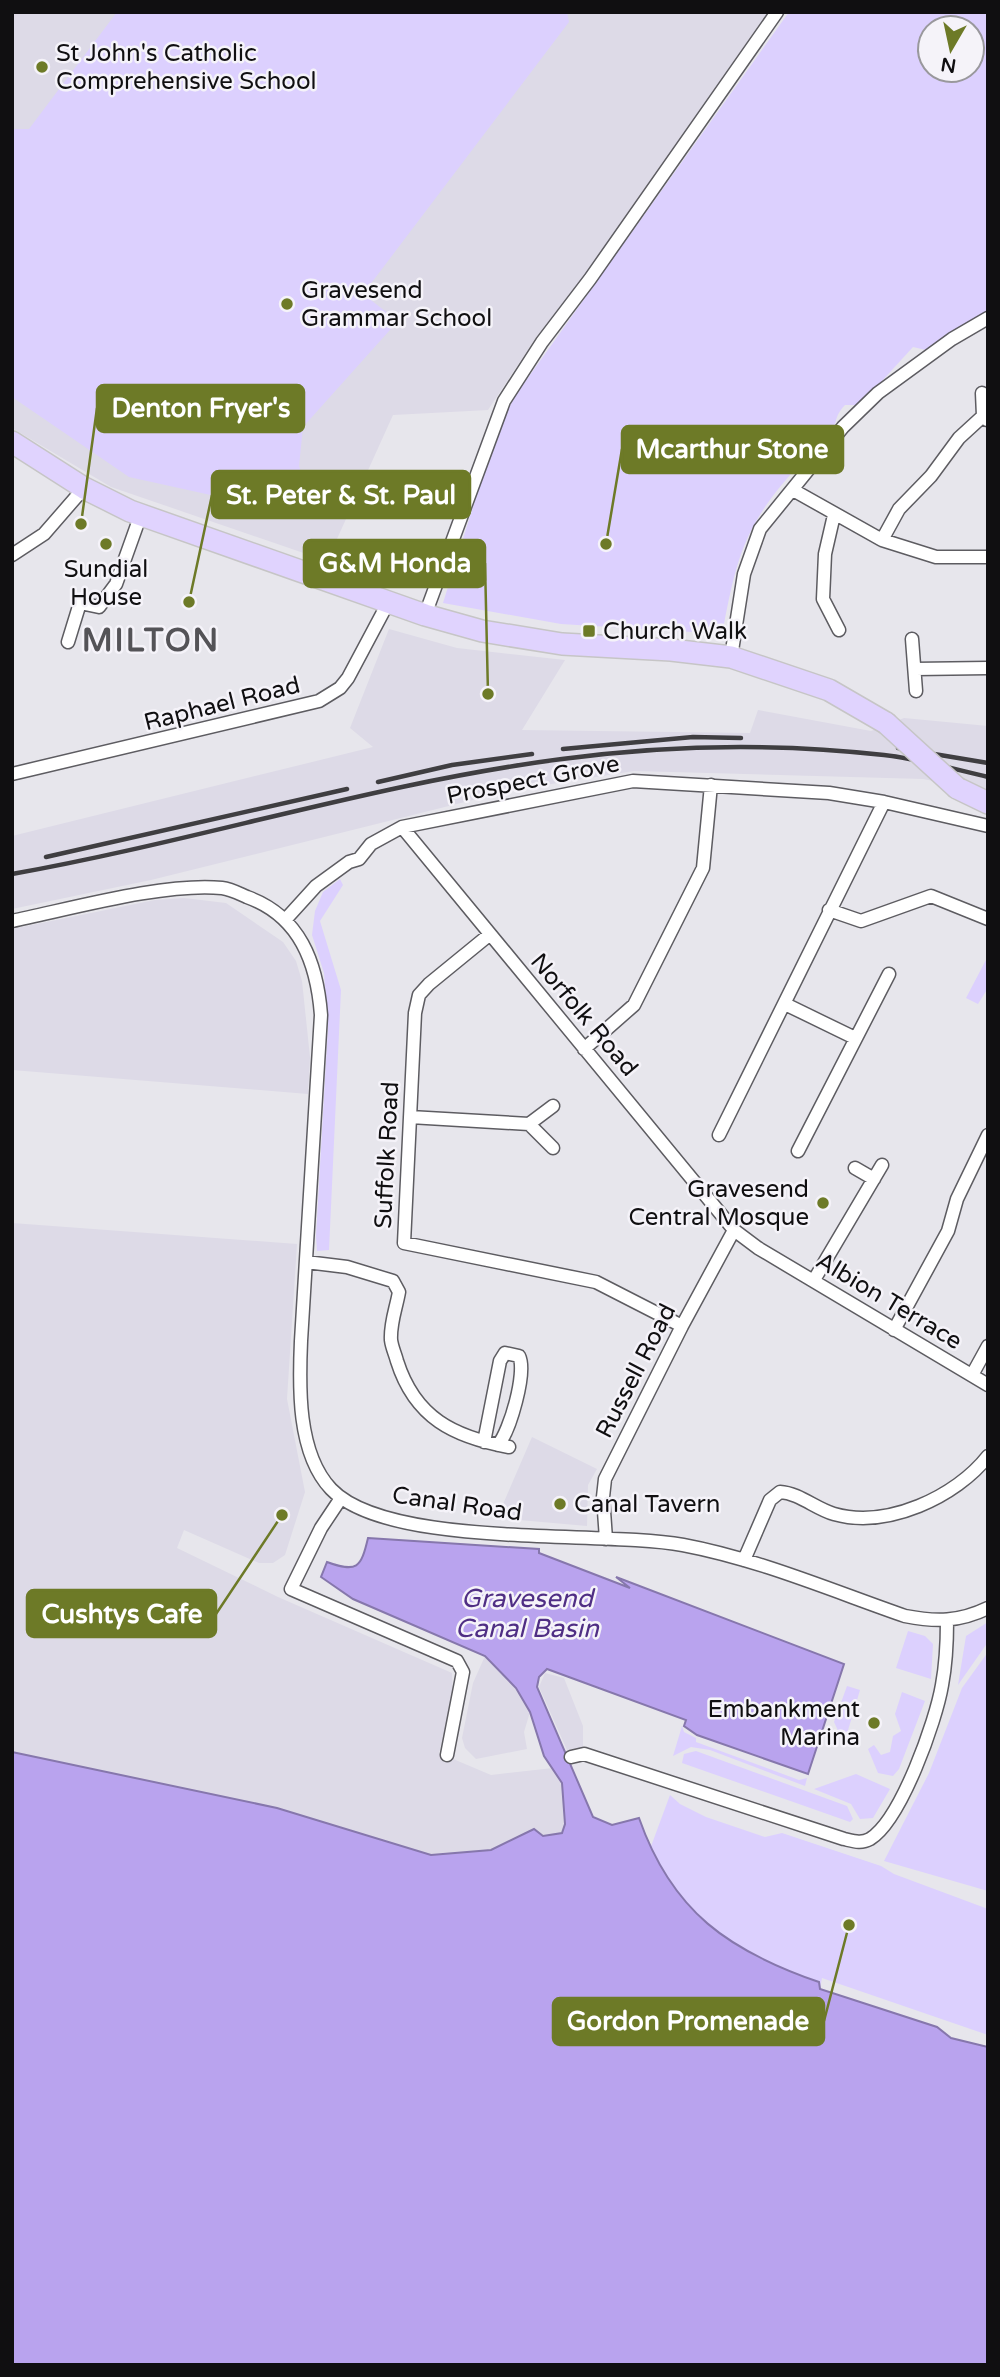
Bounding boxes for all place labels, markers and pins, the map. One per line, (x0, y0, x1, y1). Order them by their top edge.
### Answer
place label: St John's Catholic Comprehensive School (56, 39, 317, 96)
marker: St John's Catholic Comprehensive School (34, 59, 50, 75)
place label: Gravesend Grammar School (301, 276, 492, 333)
marker: Gravesend Grammar School (279, 296, 295, 312)
callout: Denton Fryer's (97, 385, 304, 432)
callout: Mcarthur Stone (622, 426, 843, 473)
callout: St. Peter & St. Paul (212, 471, 470, 518)
marker: Sundial House (98, 536, 114, 552)
callout: G&M Honda (304, 540, 485, 587)
place label: Sundial House (64, 555, 148, 612)
place label: Church Walk (603, 617, 747, 646)
marker: Church Walk (581, 623, 597, 639)
place label: Gravesend Central Mosque (628, 1175, 809, 1232)
marker: Gravesend Central Mosque (815, 1195, 831, 1211)
place label: Canal Tavern (574, 1490, 720, 1519)
marker: Canal Tavern (552, 1496, 568, 1512)
callout: Cushtys Cafe (27, 1590, 216, 1637)
place label: Embankment Marina (707, 1695, 860, 1752)
marker: Embankment Marina (866, 1715, 882, 1731)
callout: Gordon Promenade (553, 1998, 824, 2045)

